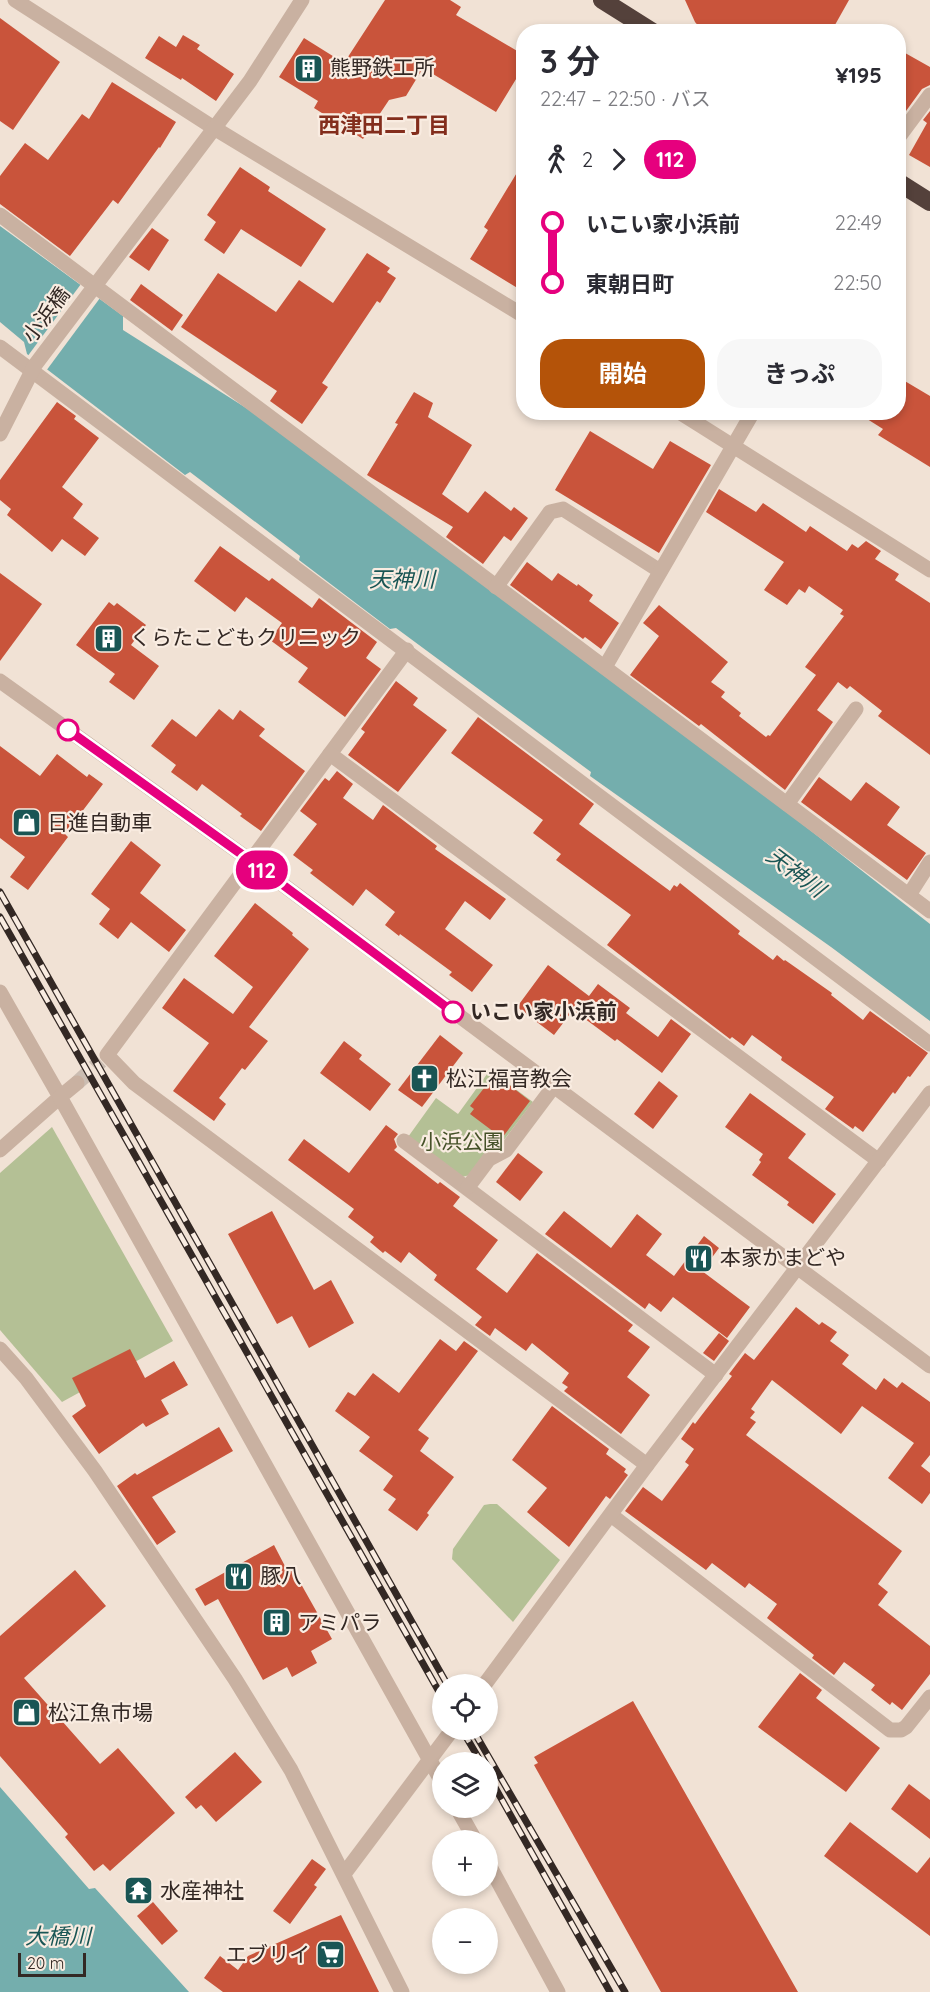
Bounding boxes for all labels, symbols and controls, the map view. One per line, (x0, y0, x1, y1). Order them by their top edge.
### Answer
text: 3 分 (540, 40, 600, 81)
building icon: 熊野鉄工所 (293, 52, 325, 84)
place label: 熊野鉄工所 (330, 54, 435, 80)
text: ¥195 (835, 61, 882, 89)
text: 22:47 – 22:50 · バス (540, 86, 711, 111)
district label: 西津田二丁目 (318, 111, 450, 139)
icon: walk (540, 143, 573, 176)
icon: forward (602, 143, 635, 176)
text: 112 (656, 146, 684, 172)
text: 2 (582, 147, 593, 172)
text: いこい家小浜前 (586, 210, 740, 238)
text: 22:49 (835, 210, 882, 235)
text: 東朝日町 (586, 270, 674, 298)
text: 22:50 (833, 270, 882, 295)
street label: 小浜橋 (16, 281, 75, 347)
button: 開始 (540, 339, 705, 408)
button: きっぷ (717, 339, 882, 408)
water label: 天神川 (369, 565, 437, 593)
building icon: くらたこどもクリニック (93, 622, 125, 654)
place label: くらたこどもクリニック (130, 624, 361, 650)
unlabelled marker (57, 719, 79, 741)
shop icon: 日進自動車 (10, 807, 42, 839)
place label: 日進自動車 (47, 809, 152, 835)
water label: 天神川 (761, 841, 832, 904)
line badge: 112 (228, 850, 296, 890)
text: 112 (248, 857, 276, 883)
place label: いこい家小浜前 (470, 998, 617, 1024)
marker: いこい家小浜前 (442, 1001, 464, 1023)
church icon: 松江福音教会 (409, 1063, 441, 1095)
place label: 松江福音教会 (446, 1065, 572, 1091)
park label: 小浜公園 (420, 1128, 504, 1154)
restaurant icon: 本家かまどや (683, 1242, 715, 1274)
place label: 本家かまどや (720, 1244, 846, 1270)
restaurant icon: 豚八 (223, 1560, 255, 1592)
place label: 豚八 (260, 1562, 302, 1588)
building icon: アミパラ (261, 1607, 293, 1639)
place label: アミパラ (298, 1609, 382, 1635)
map controls (432, 1674, 498, 1974)
button: locate (432, 1674, 498, 1740)
shop icon: 松江魚市場 (11, 1697, 43, 1729)
place label: 松江魚市場 (48, 1699, 153, 1725)
button: layers (432, 1752, 498, 1818)
button: + (432, 1830, 498, 1896)
temple icon: 水産神社 (123, 1875, 155, 1907)
place label: 水産神社 (160, 1877, 244, 1903)
button: − (432, 1908, 498, 1974)
water label: 大橋川 (25, 1922, 93, 1950)
supermarket icon: エブリイ (315, 1939, 347, 1971)
place label: エブリイ (226, 1941, 310, 1967)
scale bar (18, 1950, 86, 1978)
text: 20 m (27, 1953, 64, 1973)

